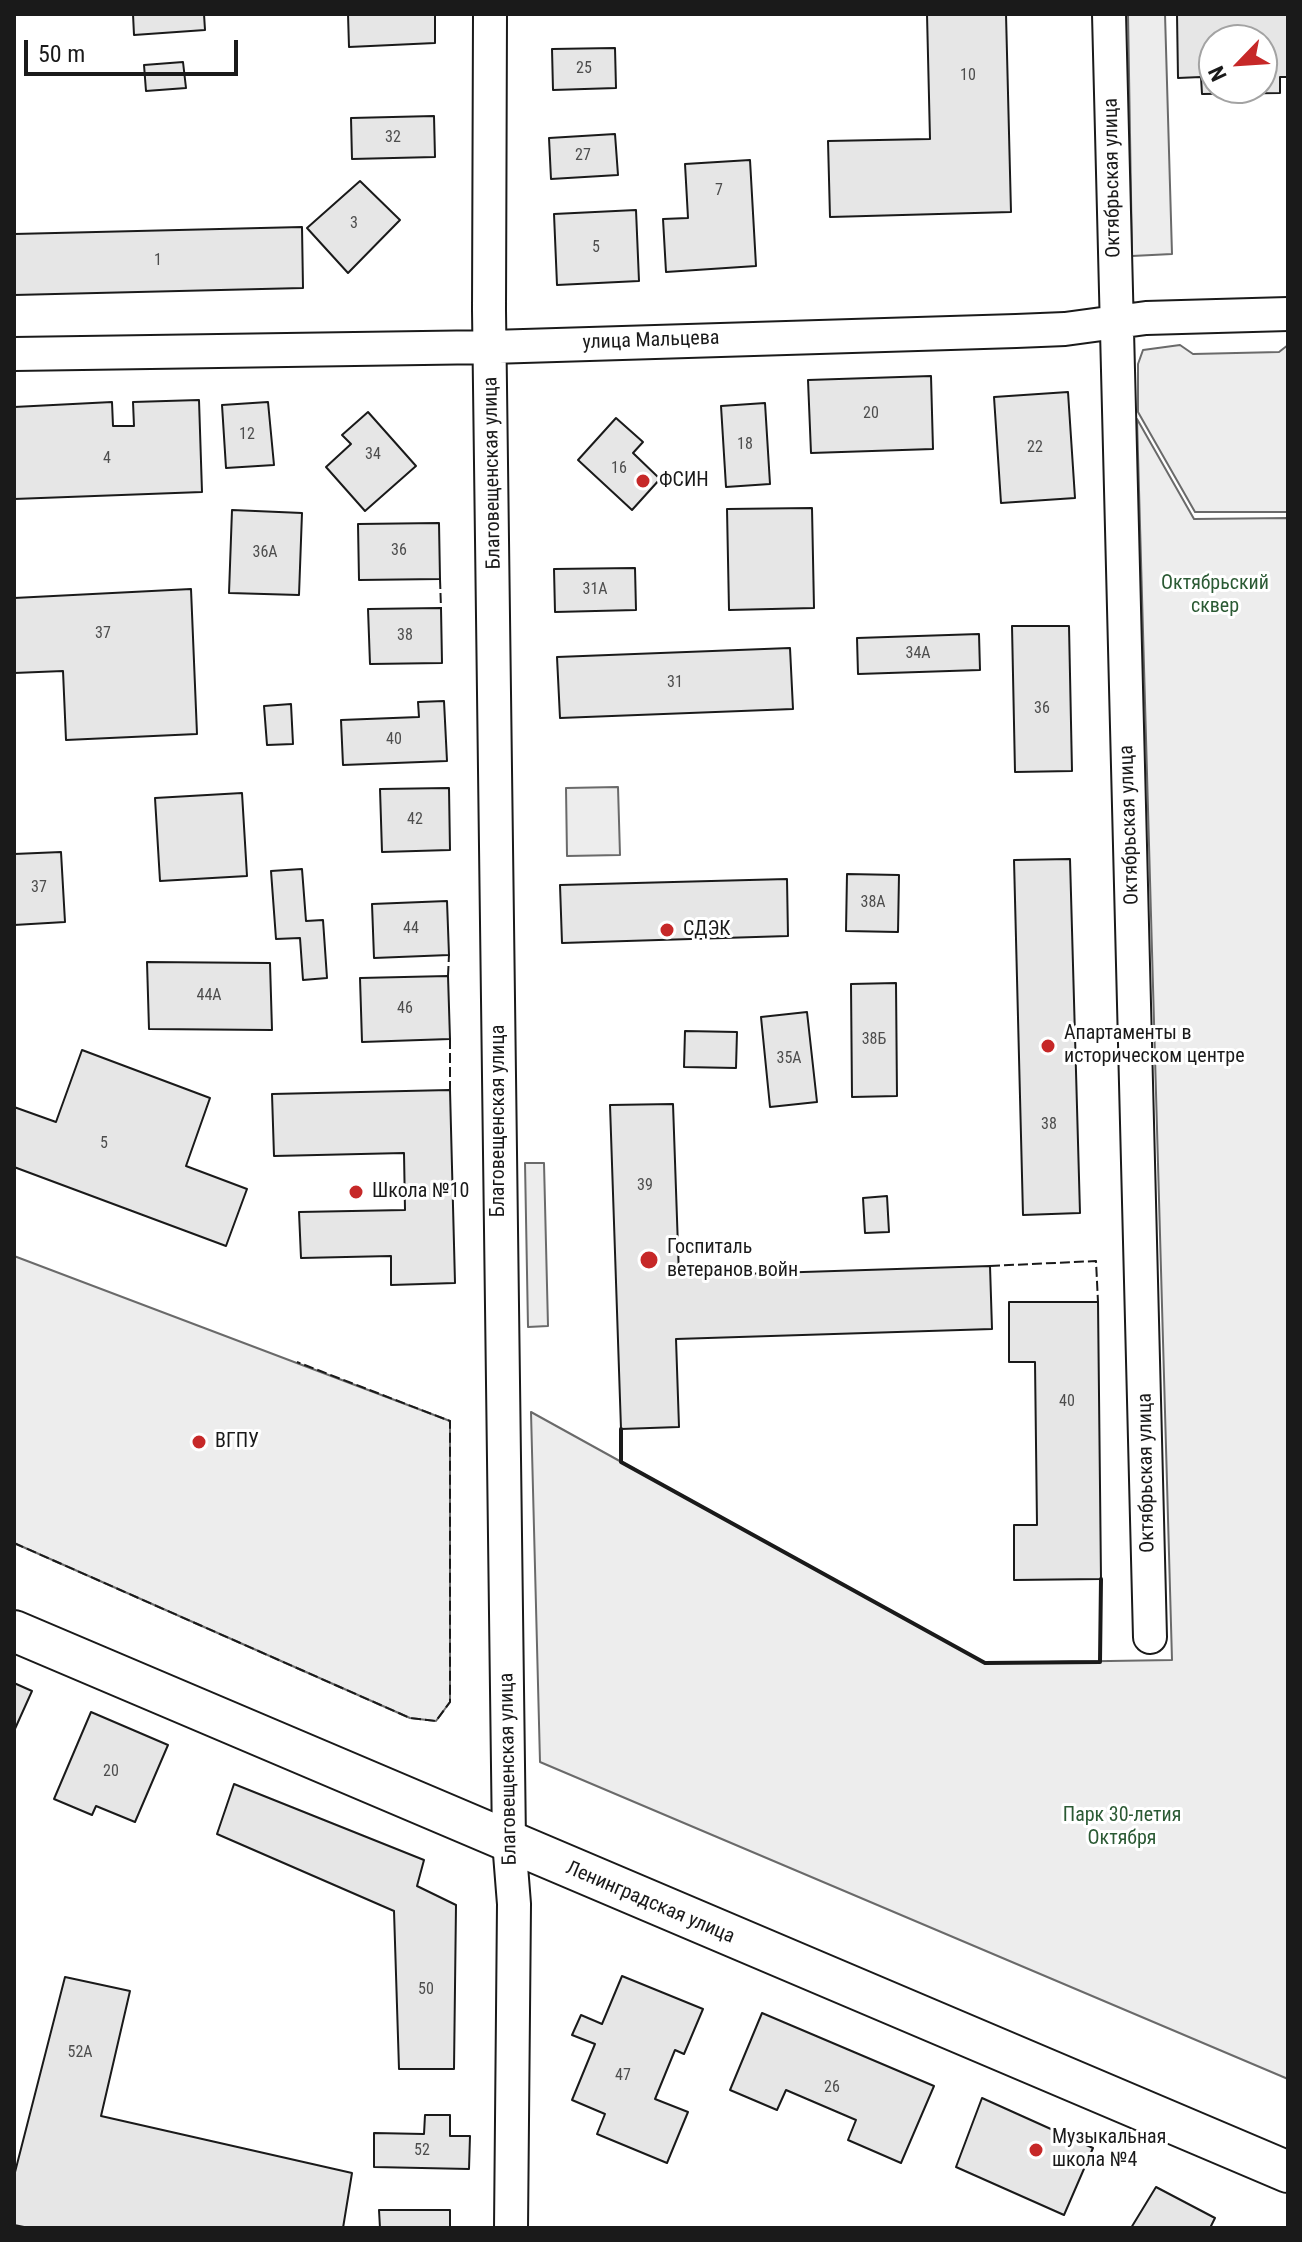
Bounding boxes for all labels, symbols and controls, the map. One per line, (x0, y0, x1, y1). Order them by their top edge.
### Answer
scale bar (28, 24, 242, 74)
north arrow (1198, 24, 1278, 104)
text: 50 m (38, 40, 85, 68)
house number: 25 (576, 59, 592, 79)
text: N (1203, 62, 1232, 85)
house number: 10 (960, 66, 976, 86)
street label: Октябрьская улица (1100, 98, 1126, 258)
house number: 32 (385, 128, 401, 148)
house number: 27 (575, 146, 591, 166)
house number: 7 (715, 181, 723, 201)
house number: 3 (350, 214, 358, 234)
house number: 5 (592, 238, 600, 258)
house number: 1 (154, 251, 162, 271)
street label: улица Мальцева (582, 327, 720, 355)
street label: Благовещенская улица (479, 376, 507, 570)
house number: 20 (863, 404, 879, 424)
house number: 12 (239, 425, 255, 445)
house number: 18 (737, 435, 753, 455)
house number: 22 (1027, 438, 1043, 458)
house number: 34 (365, 445, 381, 465)
house number: 4 (103, 449, 111, 469)
house number: 16 (611, 459, 627, 479)
place label: ФСИН (659, 469, 709, 493)
marker: ФСИН (634, 472, 652, 490)
house number: 36 (391, 541, 407, 561)
house number: 36А (252, 543, 278, 563)
park label: Октябрьский сквер (1161, 572, 1269, 619)
house number: 31А (582, 580, 608, 600)
house number: 37 (95, 624, 111, 644)
house number: 38 (397, 626, 413, 646)
house number: 34А (905, 644, 931, 664)
house number: 31 (667, 673, 683, 693)
house number: 36 (1034, 699, 1050, 719)
house number: 40 (386, 730, 402, 750)
street label: Октябрьская улица (1115, 745, 1145, 905)
house number: 42 (407, 810, 423, 830)
house number: 37 (31, 878, 47, 898)
house number: 38А (860, 893, 886, 913)
place label: СДЭК (683, 918, 731, 942)
house number: 44 (403, 919, 419, 939)
marker: СДЭК (658, 921, 676, 939)
house number: 44А (196, 986, 222, 1006)
house number: 46 (397, 999, 413, 1019)
place label: Апартаменты в историческом центре (1064, 1022, 1245, 1069)
street label: Благовещенская улица (487, 1025, 511, 1217)
house number: 38Б (862, 1030, 886, 1050)
marker: Апартаменты в историческом центре (1039, 1037, 1057, 1055)
house number: 35А (776, 1049, 802, 1069)
house number: 38 (1041, 1115, 1057, 1135)
house number: 5 (100, 1134, 108, 1154)
house number: 39 (637, 1176, 653, 1196)
place label: Школа №10 (372, 1180, 469, 1204)
marker: Школа №10 (347, 1183, 365, 1201)
place label: Госпиталь ветеранов войн (667, 1236, 798, 1283)
marker: Госпиталь ветеранов войн (638, 1249, 660, 1271)
house number: 40 (1059, 1392, 1075, 1412)
street label: Октябрьская улица (1134, 1393, 1160, 1553)
place label: ВГПУ (215, 1430, 259, 1454)
marker: ВГПУ (190, 1433, 208, 1451)
street label: Благовещенская улица (495, 1672, 523, 1866)
house number: 20 (103, 1762, 119, 1782)
park label: Парк 30-летия Октября (1063, 1804, 1181, 1851)
street label: Ленинградская улица (562, 1857, 738, 1949)
house number: 50 (418, 1980, 434, 2000)
house number: 52А (67, 2043, 93, 2063)
house number: 47 (615, 2066, 631, 2086)
house number: 26 (824, 2078, 840, 2098)
place label: Музыкальная школа №4 (1052, 2126, 1166, 2173)
house number: 52 (414, 2141, 430, 2161)
marker: Музыкальная школа №4 (1027, 2141, 1045, 2159)

